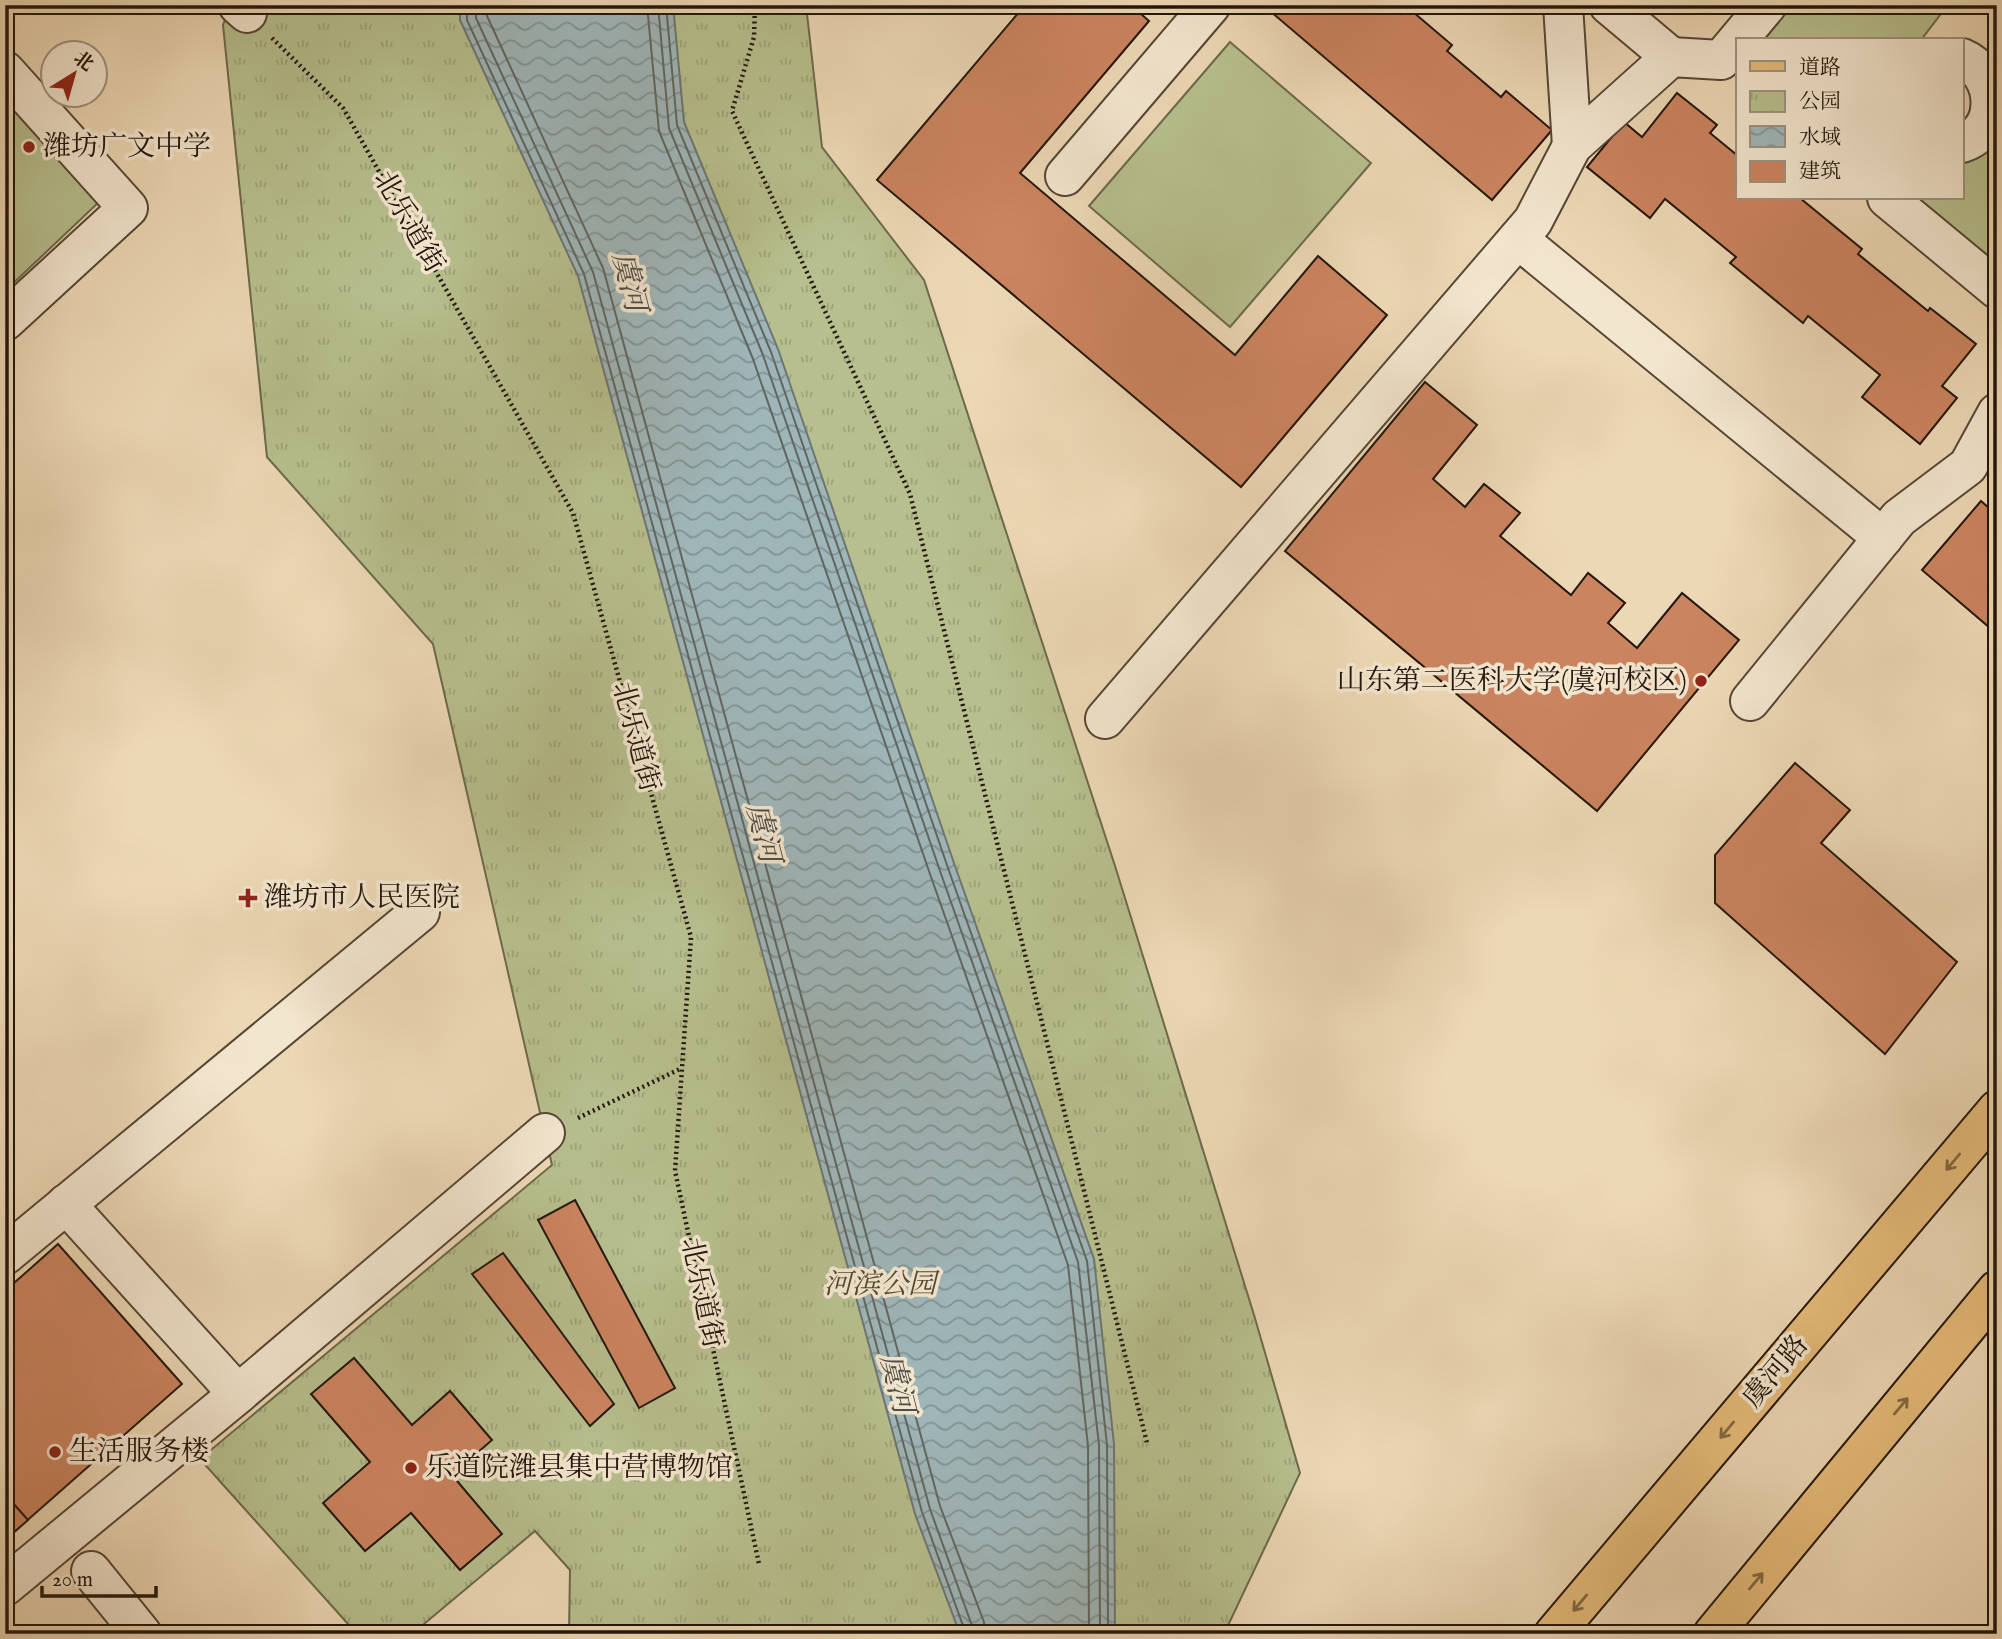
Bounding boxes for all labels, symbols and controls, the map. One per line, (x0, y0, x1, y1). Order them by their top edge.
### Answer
north arrow (38, 38, 108, 108)
legend (1736, 38, 1964, 200)
text: 北 (68, 47, 98, 77)
text: 道路 (1799, 55, 1841, 82)
text: 公园 (1799, 89, 1841, 116)
text: 水域 (1799, 125, 1841, 152)
place label: 潍坊广文中学 (43, 130, 211, 165)
marker: 潍坊广文中学 (21, 139, 37, 155)
text: 建筑 (1799, 159, 1841, 186)
street label: 北乐道街 (365, 165, 451, 279)
water label: 虞河 (602, 248, 655, 321)
place label: 山东第二医科大学(虞河校区) (1337, 664, 1687, 699)
marker: 山东第二医科大学(虞河校区) (1693, 673, 1709, 689)
street label: 北乐道街 (604, 678, 666, 796)
water label: 虞河 (736, 799, 789, 872)
place label: 潍坊市人民医院 (264, 881, 460, 916)
marker: 潍坊市人民医院 (238, 888, 258, 908)
one-way arrow (1945, 1153, 1961, 1171)
street label: 北乐道街 (672, 1235, 730, 1351)
park label: 河滨公园 (824, 1268, 940, 1303)
street label: 虞河路 (1736, 1329, 1816, 1415)
water label: 虞河 (870, 1350, 923, 1423)
one-way arrow (1893, 1397, 1909, 1415)
one-way arrow (1719, 1420, 1735, 1438)
place label: 生活服务楼 (69, 1435, 209, 1470)
marker: 生活服务楼 (47, 1444, 63, 1460)
place label: 乐道院潍县集中营博物馆 (425, 1451, 733, 1486)
marker: 乐道院潍县集中营博物馆 (403, 1460, 419, 1476)
scale bar (42, 1555, 156, 1599)
text: 20 m (52, 1567, 93, 1594)
one-way arrow (1748, 1573, 1764, 1591)
one-way arrow (1572, 1594, 1588, 1612)

